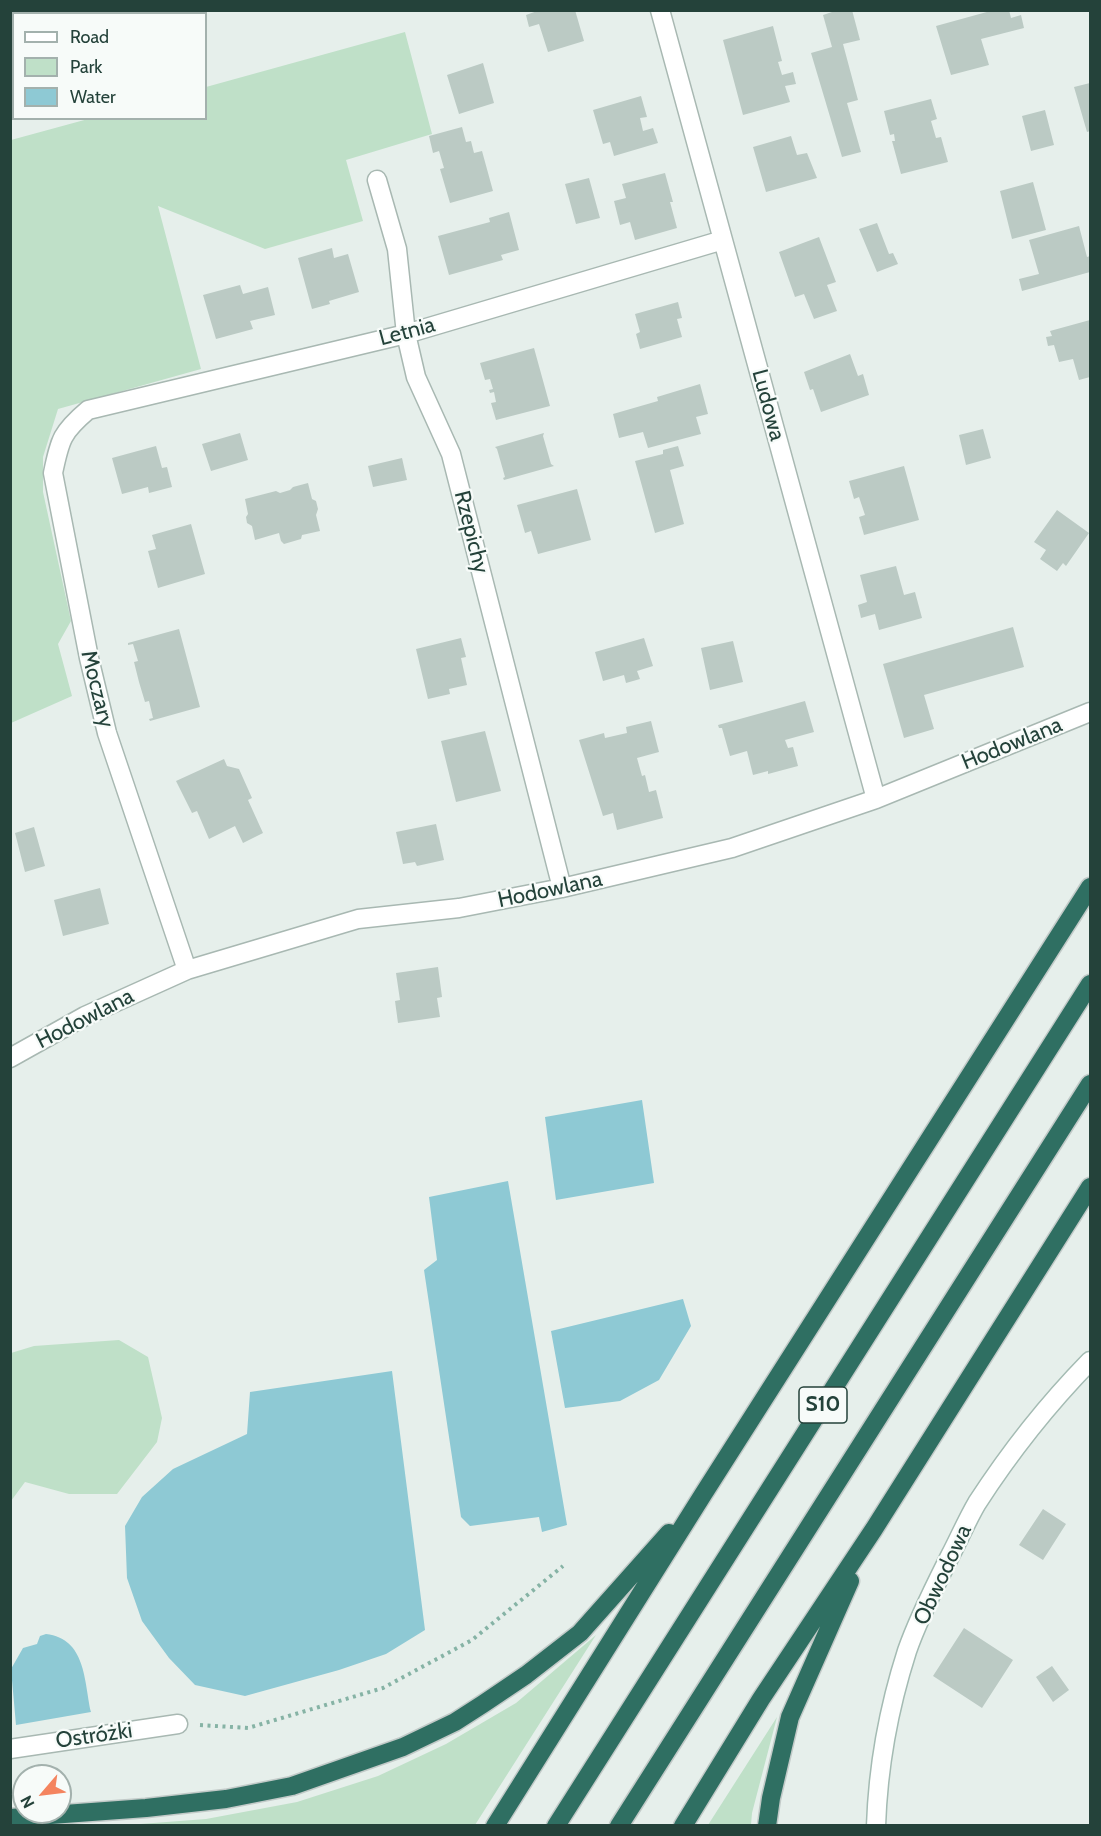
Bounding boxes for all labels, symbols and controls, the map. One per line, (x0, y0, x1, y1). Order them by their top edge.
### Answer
legend (12, 12, 207, 120)
text: Road (70, 26, 109, 48)
text: Park (70, 56, 102, 78)
text: Water (70, 86, 116, 108)
street label: Letnia (376, 312, 438, 352)
street label: Ludowa (746, 366, 790, 444)
street label: Rzepichy (448, 488, 494, 576)
street label: Moczary (75, 648, 119, 730)
street label: Hodowlana (958, 712, 1066, 776)
street label: Hodowlana (495, 866, 605, 914)
street label: Hodowlana (32, 983, 138, 1055)
road number: S10 (799, 1387, 847, 1423)
street label: Obwodowa (908, 1521, 978, 1629)
street label: Ostróżki (54, 1718, 134, 1754)
north arrow (12, 1764, 72, 1824)
text: N (16, 1792, 38, 1811)

